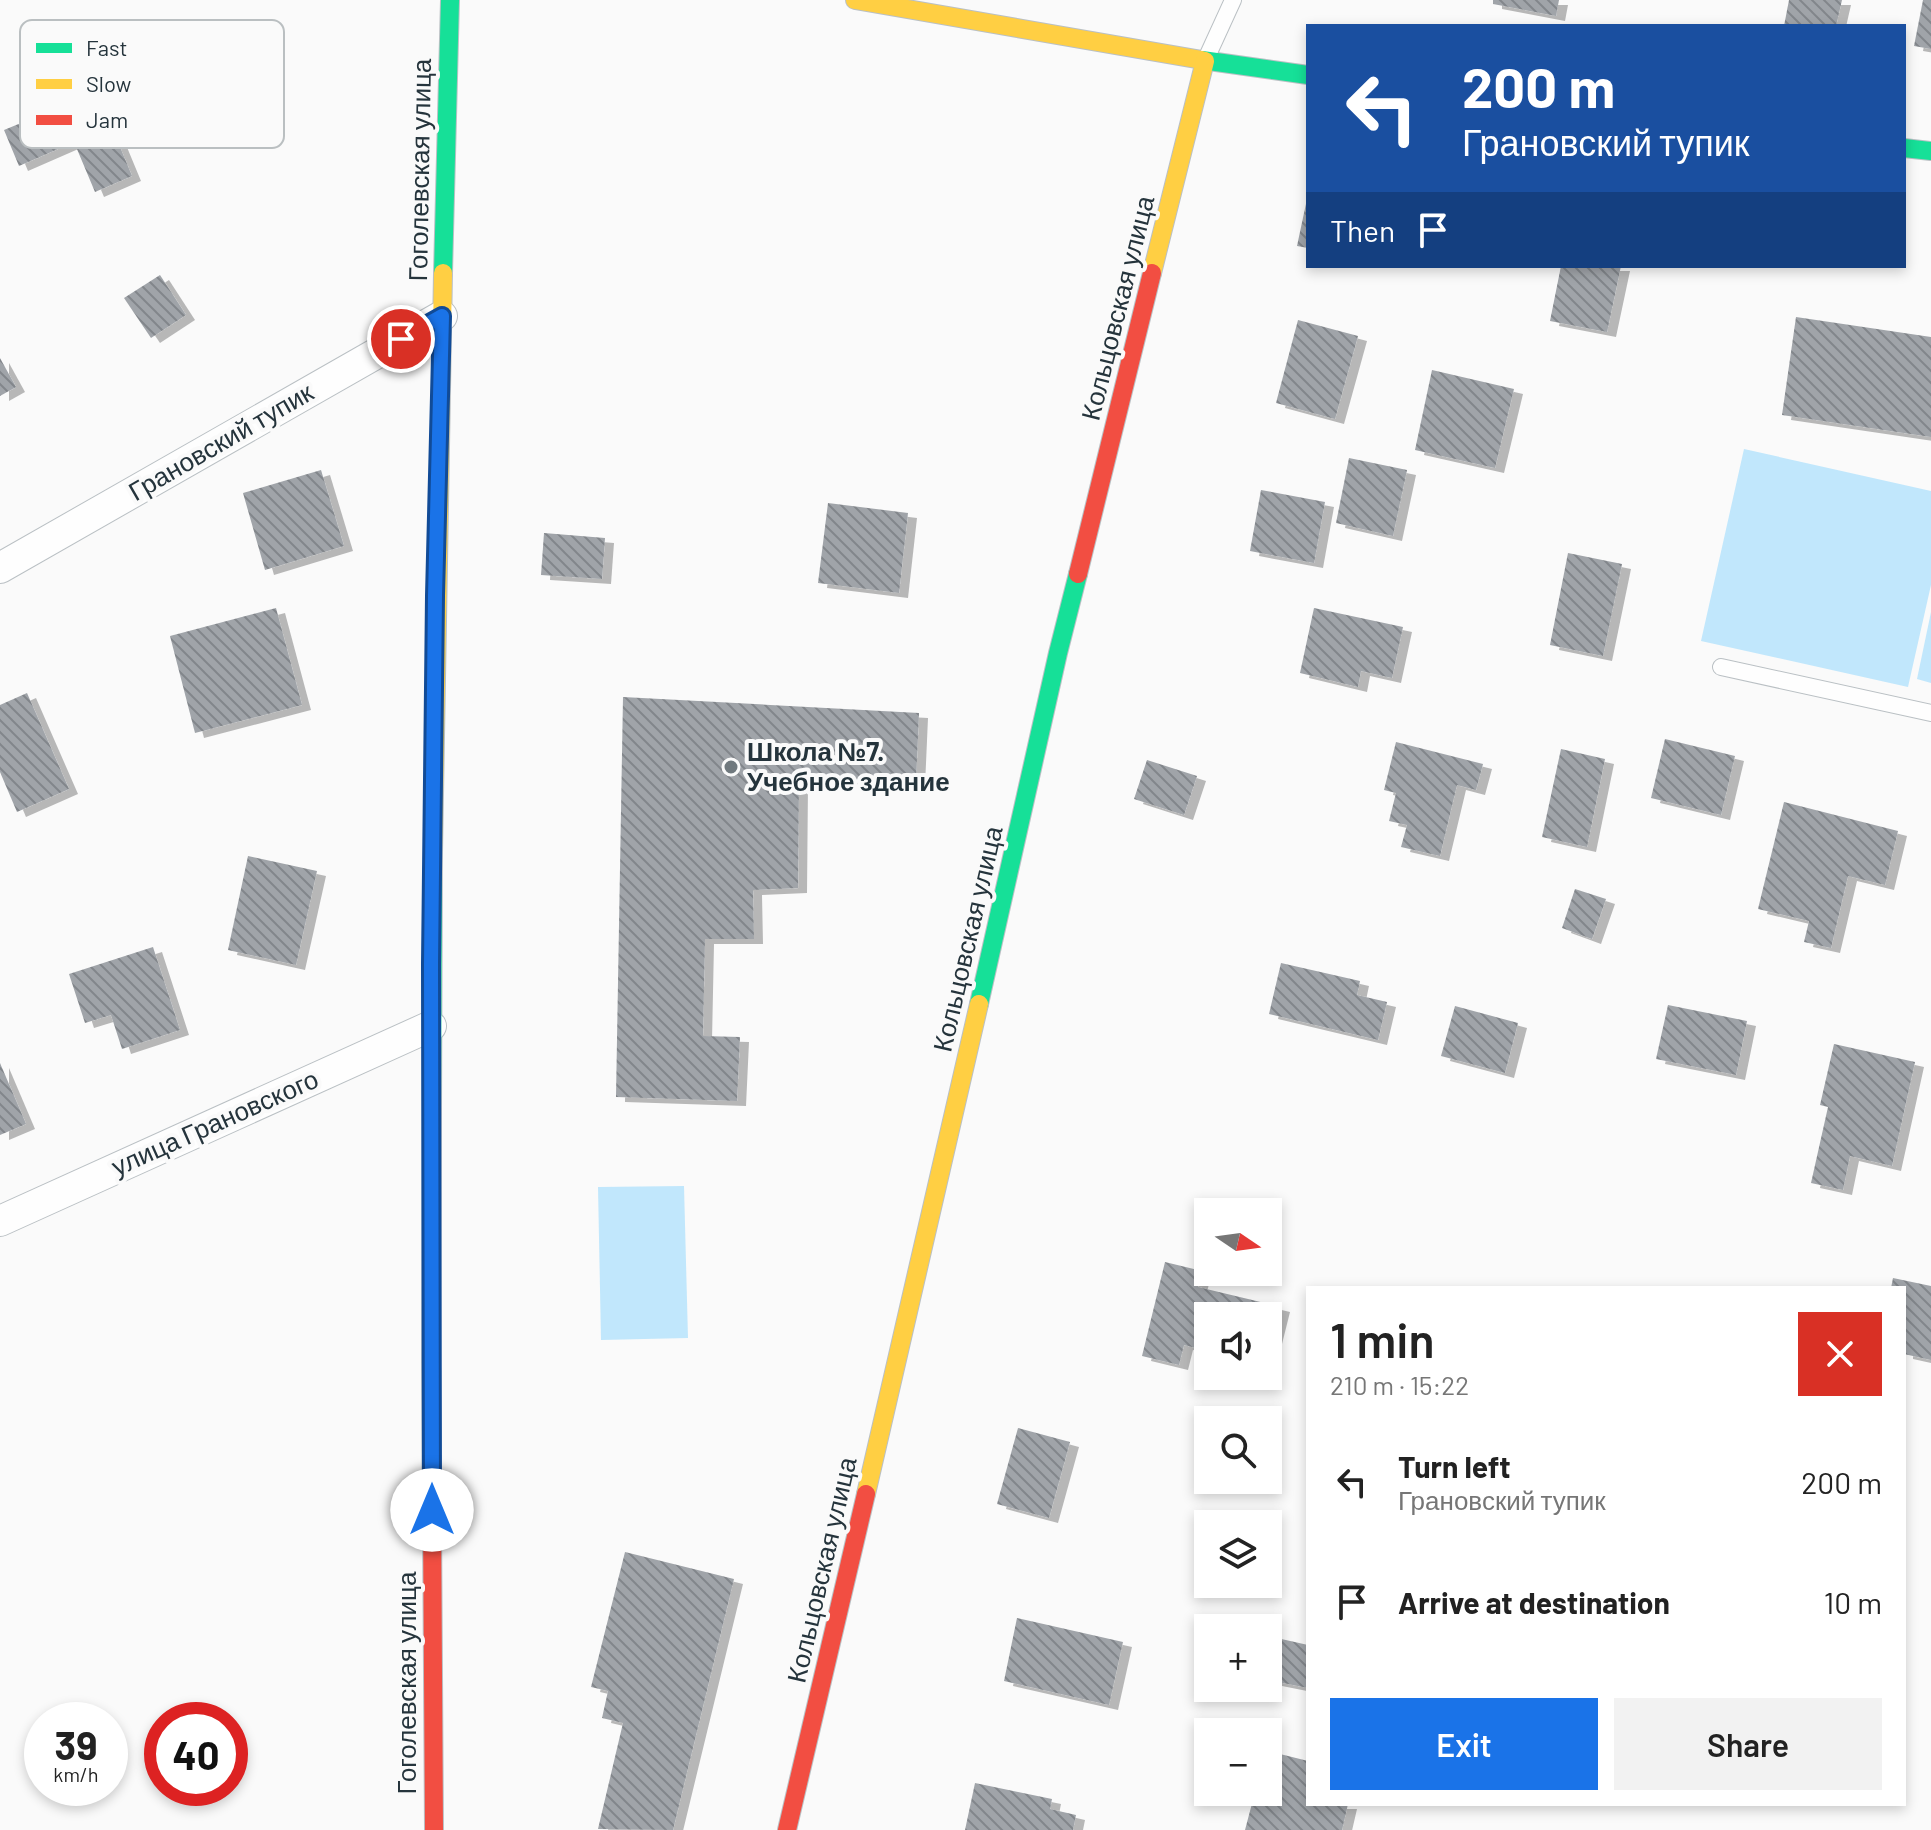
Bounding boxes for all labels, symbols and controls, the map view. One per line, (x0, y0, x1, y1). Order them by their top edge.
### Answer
legend (20, 20, 284, 148)
text: Fast (86, 34, 128, 60)
text: 200 m (1462, 52, 1615, 119)
icon: left (1330, 56, 1434, 160)
street label: Гоголевская улица (401, 58, 436, 282)
text: Slow (86, 70, 131, 96)
text: Jam (86, 106, 128, 132)
text: Грановский тупик (1462, 120, 1750, 163)
street label: Кольцовская улица (1074, 192, 1160, 423)
icon: arrive (1411, 208, 1455, 252)
text: Then (1330, 212, 1395, 248)
pin (367, 305, 435, 373)
icon: arrive (379, 317, 423, 361)
street label: Грановский тупик (123, 375, 318, 506)
place label: Школа №7. Учебное здание (747, 735, 950, 796)
marker: Школа №7. Учебное здание (722, 758, 740, 776)
street label: Кольцовская улица (926, 822, 1008, 1054)
street label: улица Грановского (106, 1062, 323, 1181)
north arrow (1194, 1198, 1282, 1286)
map controls (1194, 1198, 1282, 1806)
button: sound (1194, 1302, 1282, 1390)
text: 1 min (1330, 1310, 1435, 1368)
button: close (1798, 1312, 1882, 1396)
text: 210 m · 15:22 (1330, 1369, 1469, 1400)
button: search (1194, 1406, 1282, 1494)
text: Turn left (1398, 1448, 1511, 1484)
street label: Кольцовская улица (780, 1453, 862, 1685)
icon: left (1330, 1460, 1374, 1504)
text: 200 m (1801, 1464, 1882, 1500)
position arrow (390, 1468, 474, 1552)
text: Грановский тупик (1398, 1484, 1606, 1515)
button: layers (1194, 1510, 1282, 1598)
street label: Гоголевская улица (390, 1571, 421, 1794)
icon: arrive (1330, 1580, 1374, 1624)
text: Arrive at destination (1398, 1584, 1670, 1620)
text: 10 m (1824, 1584, 1882, 1620)
button: + (1194, 1614, 1282, 1702)
button: Exit (1330, 1698, 1598, 1790)
button: Share (1614, 1698, 1882, 1790)
speed limit sign: 40 (144, 1702, 248, 1806)
button: − (1194, 1718, 1282, 1806)
text: 39 (55, 1720, 97, 1768)
text: km/h (53, 1762, 99, 1786)

